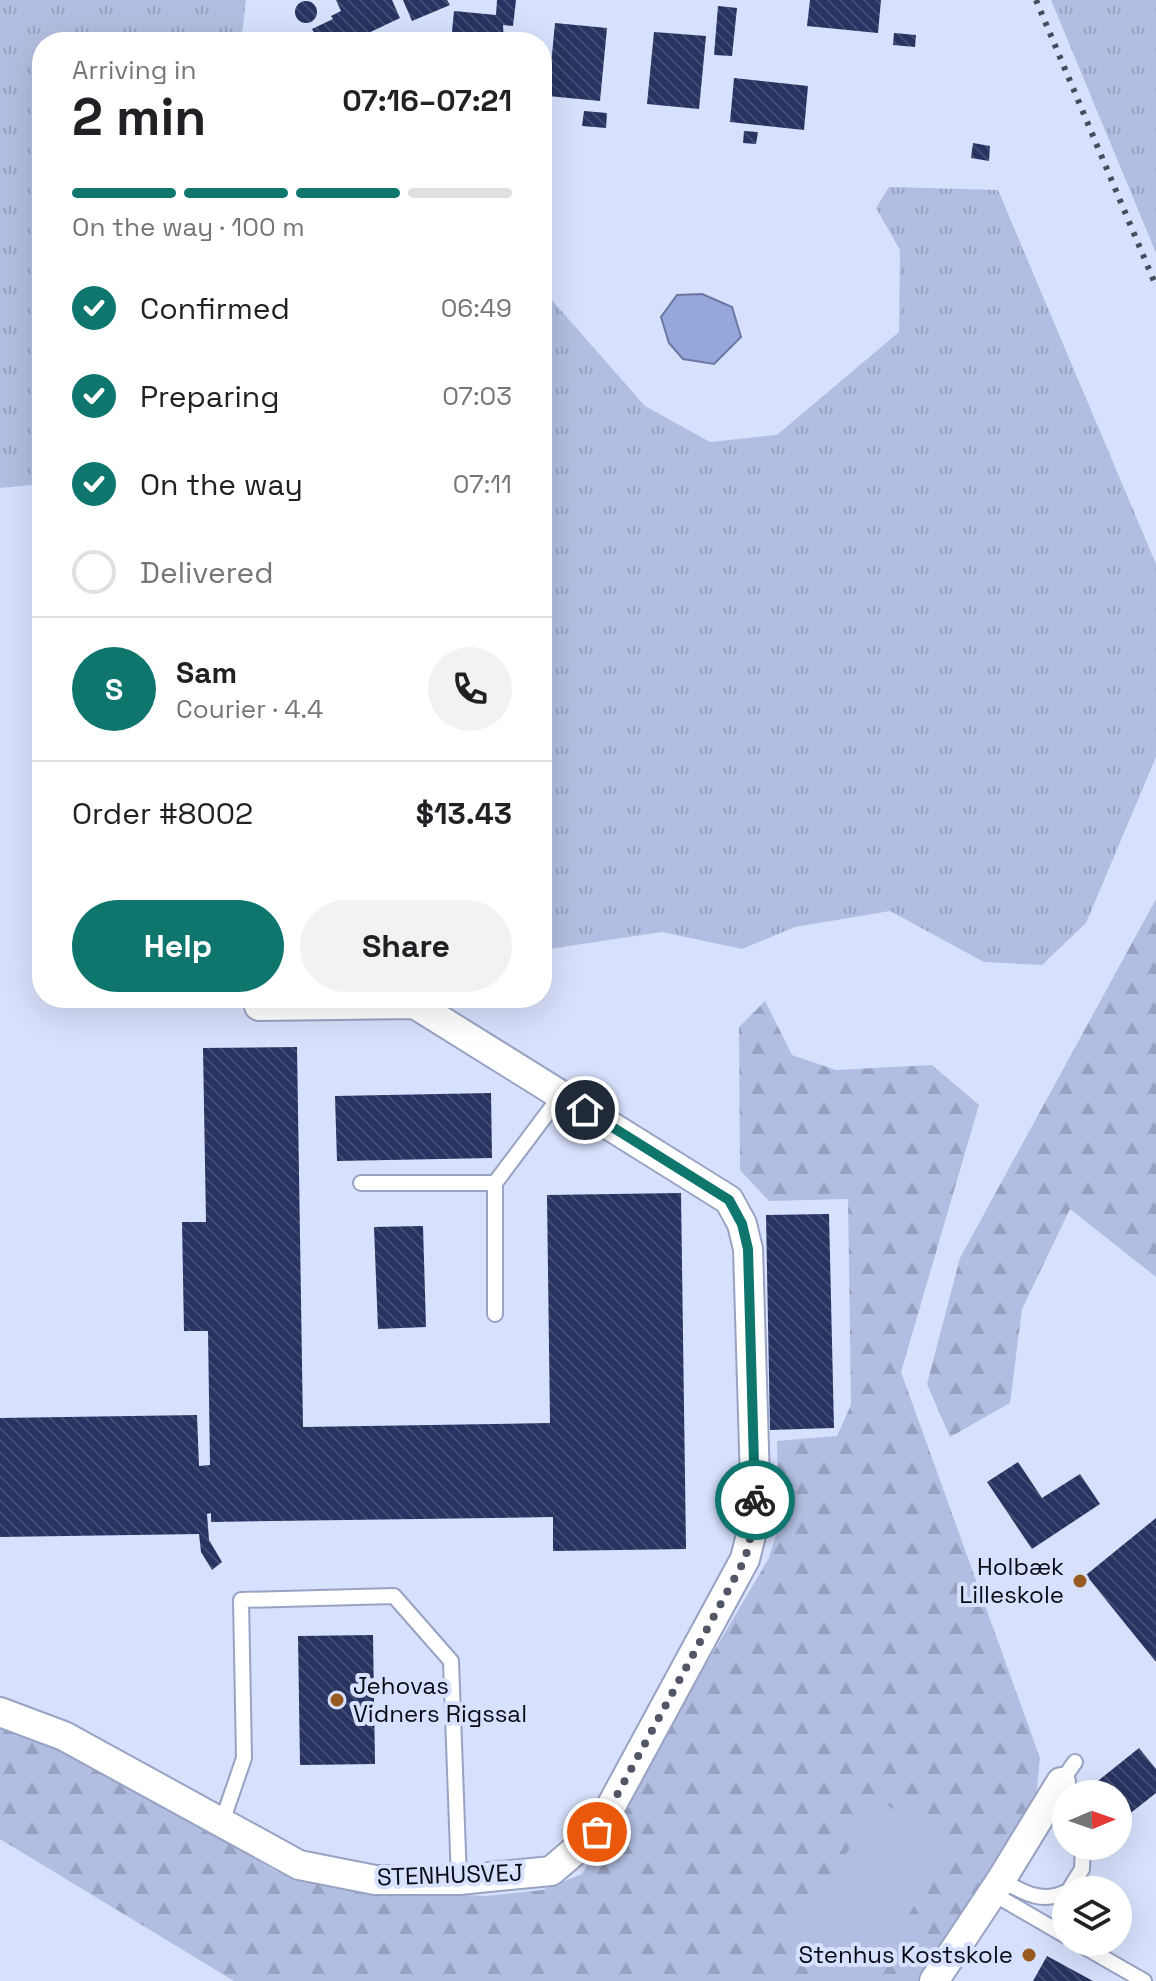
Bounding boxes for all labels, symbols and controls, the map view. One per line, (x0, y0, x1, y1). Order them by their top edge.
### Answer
text: Arriving in (72, 53, 196, 87)
text: 07:16–07:21 (342, 81, 512, 120)
text: 2 min (72, 84, 206, 150)
text: On the way · 100 m (72, 210, 305, 244)
icon: check (72, 286, 116, 330)
text: Confirmed (140, 289, 290, 328)
text: 06:49 (441, 291, 512, 325)
icon: check (72, 374, 116, 418)
text: Preparing (140, 377, 279, 416)
text: 07:03 (442, 379, 512, 413)
icon: check (72, 462, 116, 506)
text: On the way (140, 465, 303, 504)
text: 07:11 (453, 467, 512, 501)
text: Delivered (140, 553, 274, 592)
button: phone (428, 647, 512, 731)
text: Sam (176, 653, 237, 692)
text: S (105, 670, 123, 709)
text: Courier · 4.4 (176, 692, 323, 726)
text: Order #8002 (72, 794, 253, 833)
text: $13.43 (416, 794, 512, 833)
button: Help (72, 900, 284, 992)
button: Share (300, 900, 512, 992)
pin (551, 1076, 619, 1144)
icon: home (563, 1088, 607, 1132)
courier (715, 1460, 795, 1540)
icon: bike (733, 1478, 777, 1522)
place label: Holbæk Lilleskole (959, 1551, 1064, 1610)
marker: Holbæk Lilleskole (1071, 1572, 1089, 1590)
place label: Jehovas Vidners Rigssal (353, 1670, 527, 1729)
marker: Jehovas Vidners Rigssal (328, 1691, 346, 1709)
north arrow (1052, 1780, 1132, 1860)
map controls (1052, 1780, 1132, 1956)
pin (563, 1798, 631, 1866)
icon: bag (575, 1810, 619, 1854)
street label: STENHUSVEJ (376, 1856, 524, 1893)
button: layers (1052, 1876, 1132, 1956)
place label: Stenhus Kostskole (798, 1939, 1013, 1970)
marker: Stenhus Kostskole (1020, 1946, 1038, 1964)

